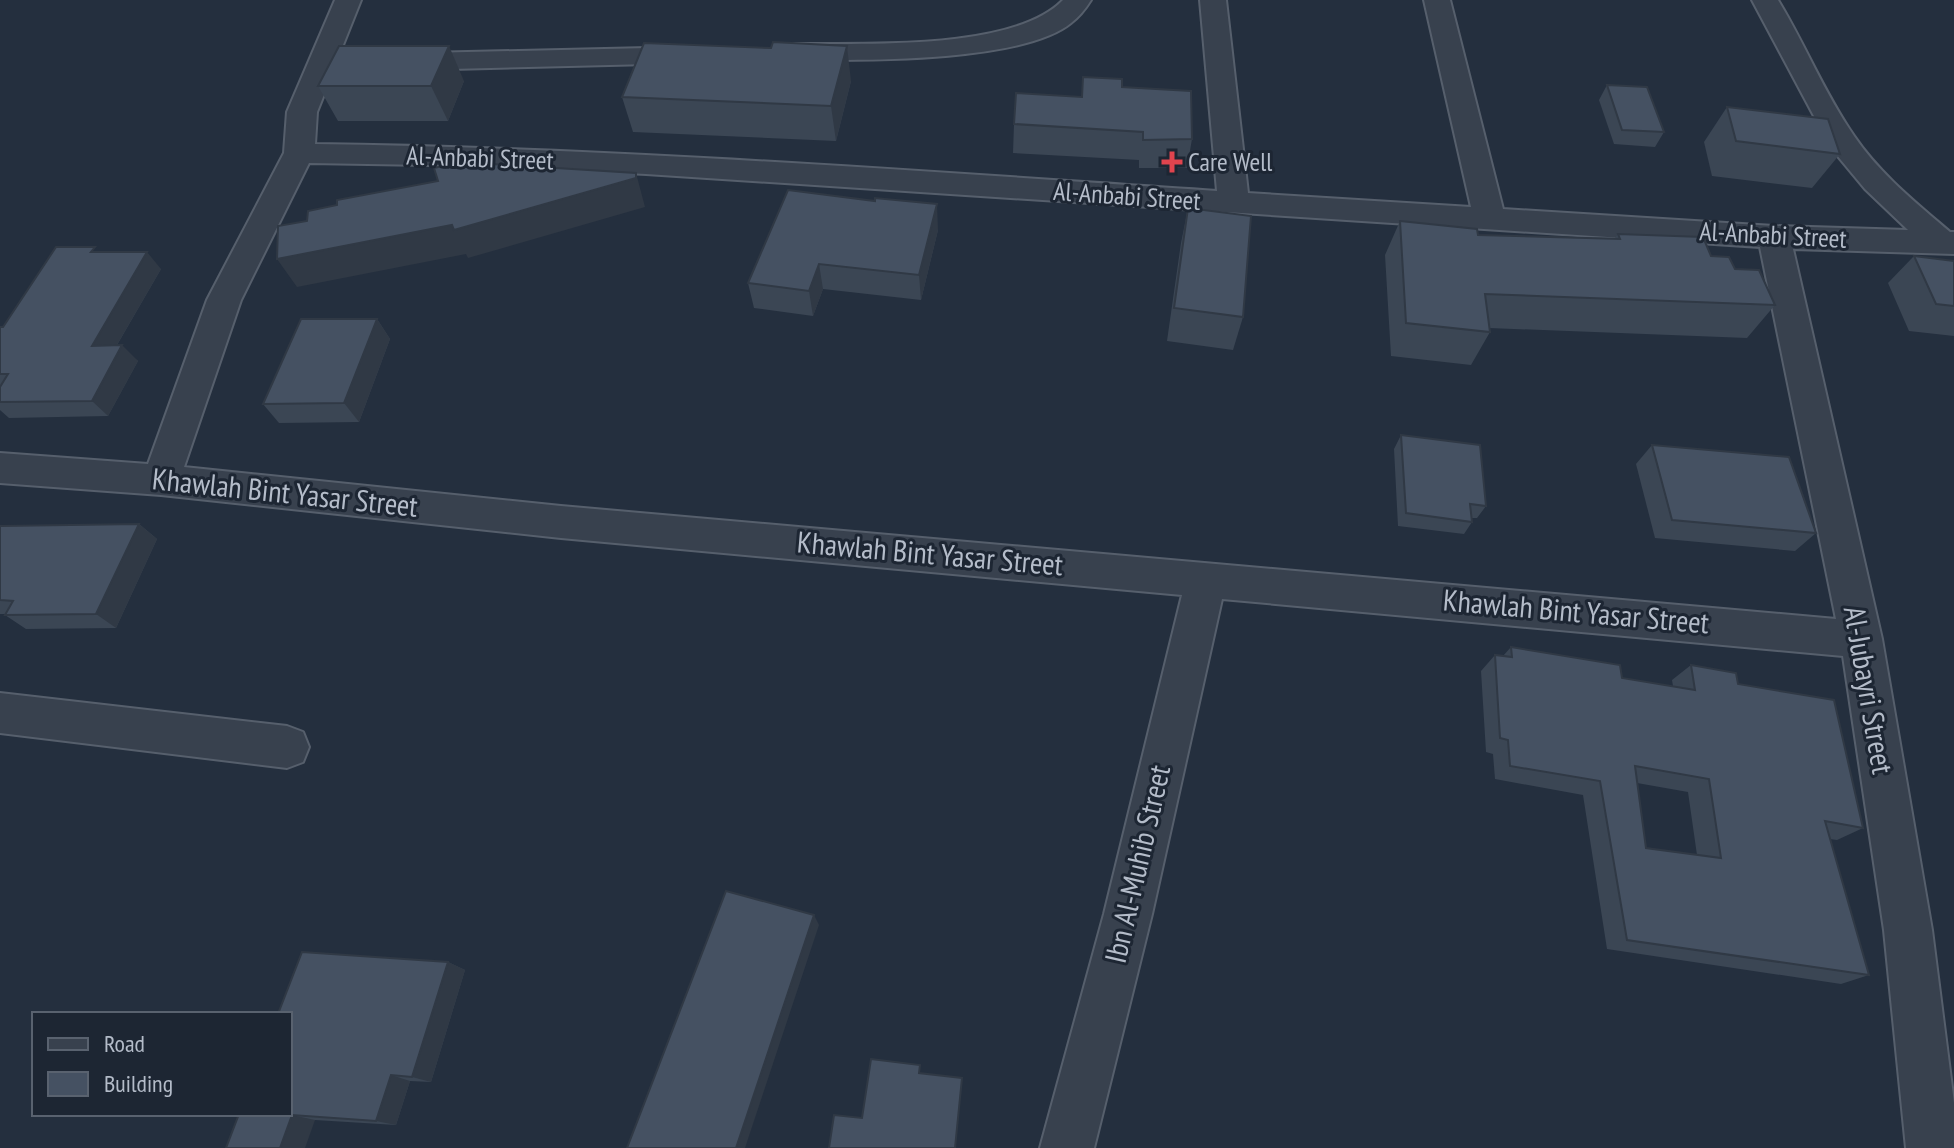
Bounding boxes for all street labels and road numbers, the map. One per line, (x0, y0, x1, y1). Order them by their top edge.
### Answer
street label: Al-Anbabi Street (406, 138, 554, 177)
street label: Al-Anbabi Street (1052, 174, 1202, 217)
street label: Al-Anbabi Street (1699, 214, 1847, 255)
street label: Khawlah Bint Yasar Street (151, 458, 421, 525)
street label: Khawlah Bint Yasar Street (796, 521, 1065, 584)
street label: Khawlah Bint Yasar Street (1442, 579, 1711, 642)
street label: Al-Jubayri Street (1836, 603, 1904, 777)
street label: Ibn Al-Muhib Street (1095, 760, 1178, 966)

